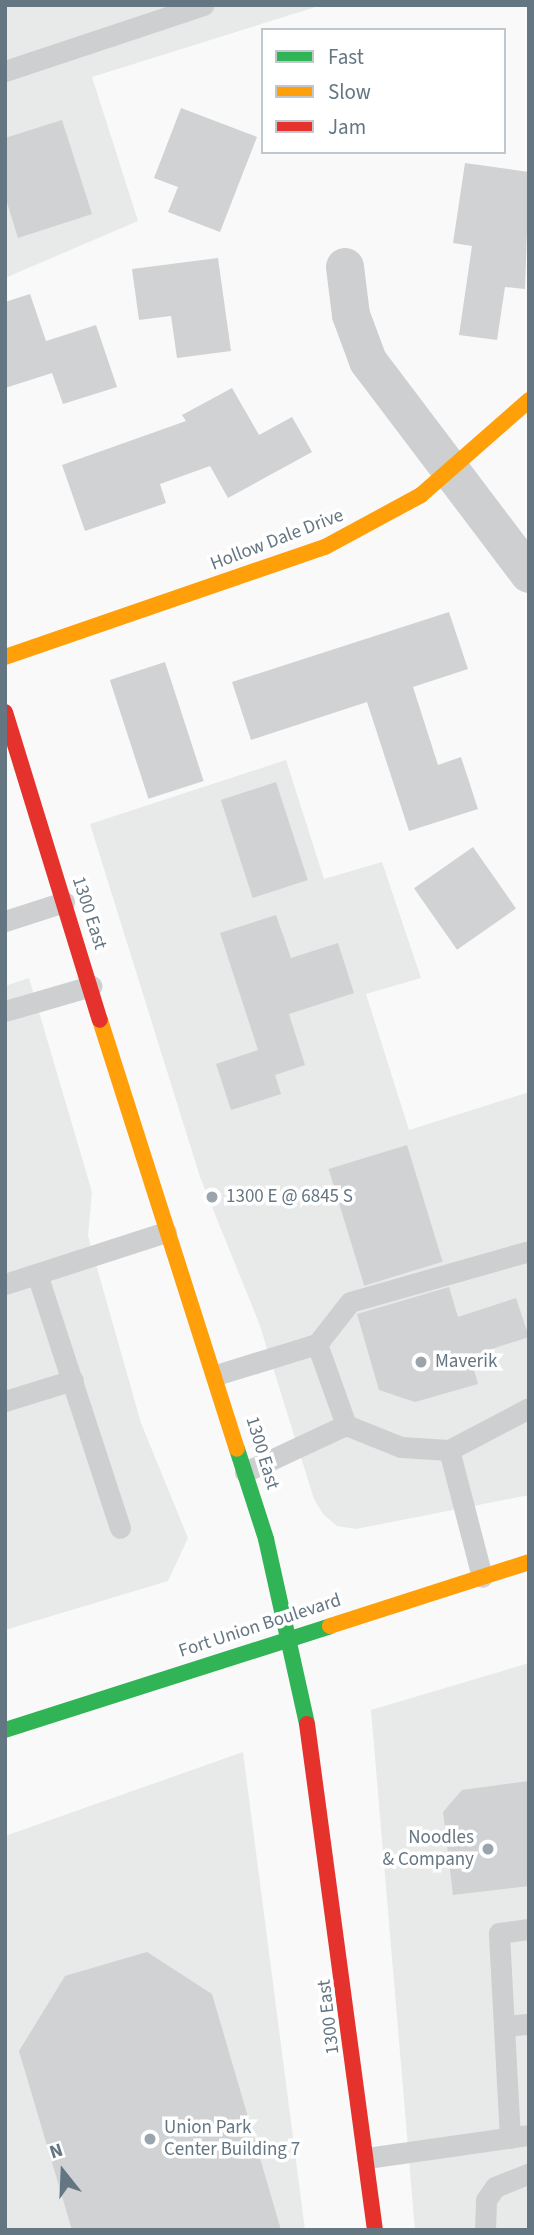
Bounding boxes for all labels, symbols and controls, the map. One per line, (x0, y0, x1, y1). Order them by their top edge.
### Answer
legend (261, 28, 506, 154)
text: Fast (328, 42, 364, 72)
text: Slow (328, 77, 371, 107)
text: Jam (328, 112, 366, 142)
street label: Hollow Dale Drive (207, 504, 347, 576)
street label: 1300 East (67, 874, 111, 952)
place label: 1300 E @ 6845 S (226, 1186, 353, 1208)
marker: 1300 E @ 6845 S (204, 1189, 220, 1205)
place label: Maverik (435, 1351, 497, 1373)
marker: Maverik (413, 1354, 429, 1370)
street label: 1300 East (240, 1414, 284, 1492)
street label: Fort Union Boulevard (176, 1589, 344, 1663)
place label: Noodles & Company (383, 1827, 474, 1871)
marker: Noodles & Company (480, 1841, 496, 1857)
street label: 1300 East (313, 1978, 345, 2056)
place label: Union Park Center Building 7 (164, 2117, 300, 2161)
marker: Union Park Center Building 7 (142, 2131, 158, 2147)
north arrow (28, 2137, 98, 2207)
text: N (46, 2137, 67, 2166)

